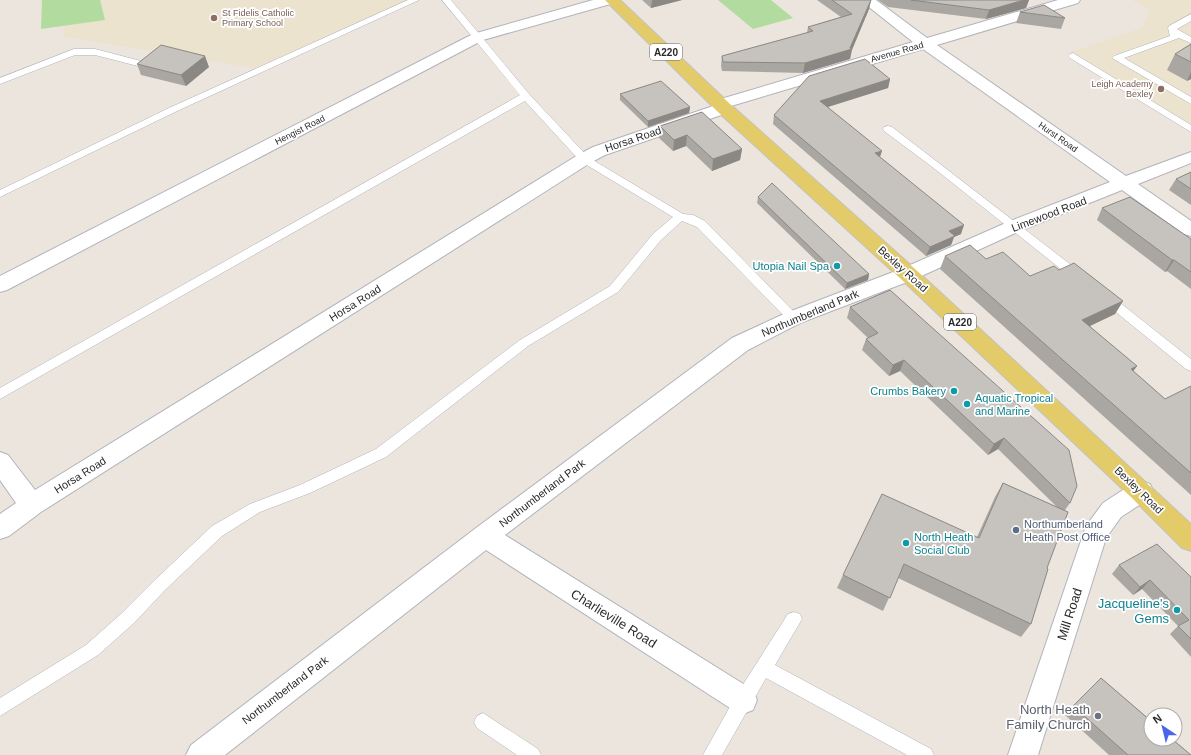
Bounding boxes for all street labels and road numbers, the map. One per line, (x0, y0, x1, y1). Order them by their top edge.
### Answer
street label: Avenue Road (869, 40, 925, 64)
road number: A220 (650, 44, 682, 60)
street label: Hengist Road (273, 113, 327, 147)
street label: Hurst Road (1036, 120, 1080, 154)
street label: Horsa Road (603, 124, 663, 154)
street label: Limewood Road (1010, 194, 1088, 234)
street label: Bexley Road (876, 244, 930, 294)
street label: Horsa Road (327, 282, 383, 324)
street label: Northumberland Park (760, 287, 861, 339)
road number: A220 (944, 314, 976, 330)
street label: Horsa Road (52, 454, 108, 496)
street label: Northumberland Park (497, 456, 588, 529)
street label: Bexley Road (1112, 464, 1166, 516)
street label: Charlieville Road (568, 586, 659, 651)
street label: Mill Road (1054, 586, 1085, 642)
street label: Northumberland Park (240, 653, 331, 726)

